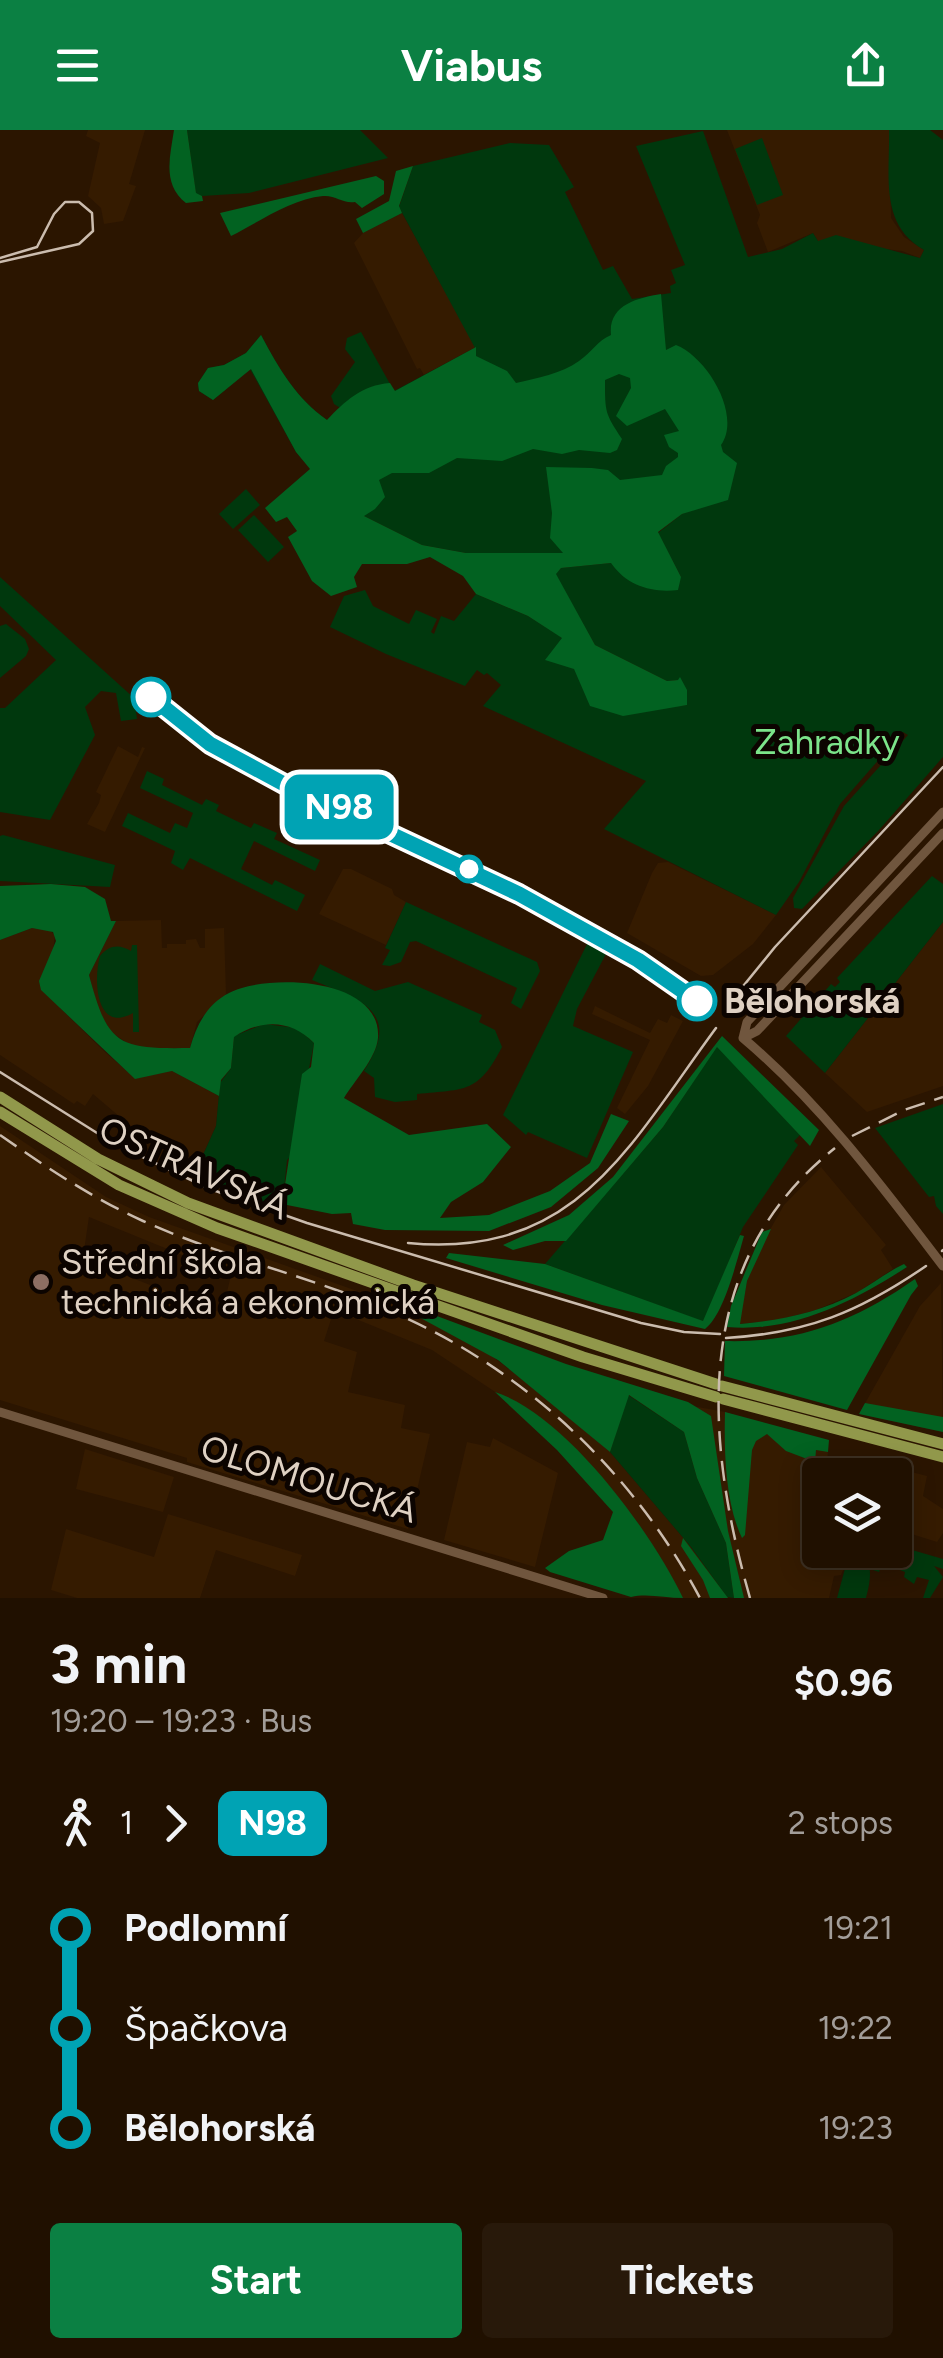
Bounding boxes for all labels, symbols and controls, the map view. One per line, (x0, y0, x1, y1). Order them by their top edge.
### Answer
icon: menu (50, 38, 105, 93)
text: Viabus (401, 38, 542, 92)
icon: share (838, 38, 893, 93)
unlabelled marker (132, 678, 170, 716)
park label: Zahradky (754, 721, 900, 763)
line badge: N98 (282, 774, 396, 840)
text: N98 (305, 786, 373, 828)
unlabelled marker (456, 856, 482, 882)
place label: Bělohorská (724, 980, 900, 1022)
marker: Bělohorská (678, 982, 716, 1020)
street label: OSTRAVSKÁ (93, 1108, 295, 1229)
place label: Střední škola technická a ekonomická (61, 1241, 435, 1323)
marker: Střední škola technická a ekonomická (30, 1271, 52, 1293)
street label: OLOMOUCKÁ (196, 1426, 422, 1532)
map controls (802, 1458, 912, 1568)
button: layers (802, 1458, 912, 1568)
text: 3 min (50, 1631, 187, 1697)
text: $0.96 (794, 1660, 893, 1706)
text: 19:20 – 19:23 · Bus (50, 1702, 312, 1740)
icon: walk (50, 1796, 105, 1851)
icon: forward (148, 1796, 203, 1851)
text: N98 (238, 1802, 307, 1844)
text: 1 (120, 1804, 133, 1842)
text: 2 stops (788, 1804, 893, 1842)
text: Podlomní (124, 1905, 287, 1951)
text: 19:21 (822, 1909, 893, 1947)
text: Špačkova (124, 2005, 288, 2051)
text: 19:22 (818, 2009, 893, 2047)
text: Bělohorská (124, 2105, 315, 2151)
text: 19:23 (818, 2109, 893, 2147)
button: Start (50, 2223, 462, 2338)
button: Tickets (482, 2223, 893, 2338)

